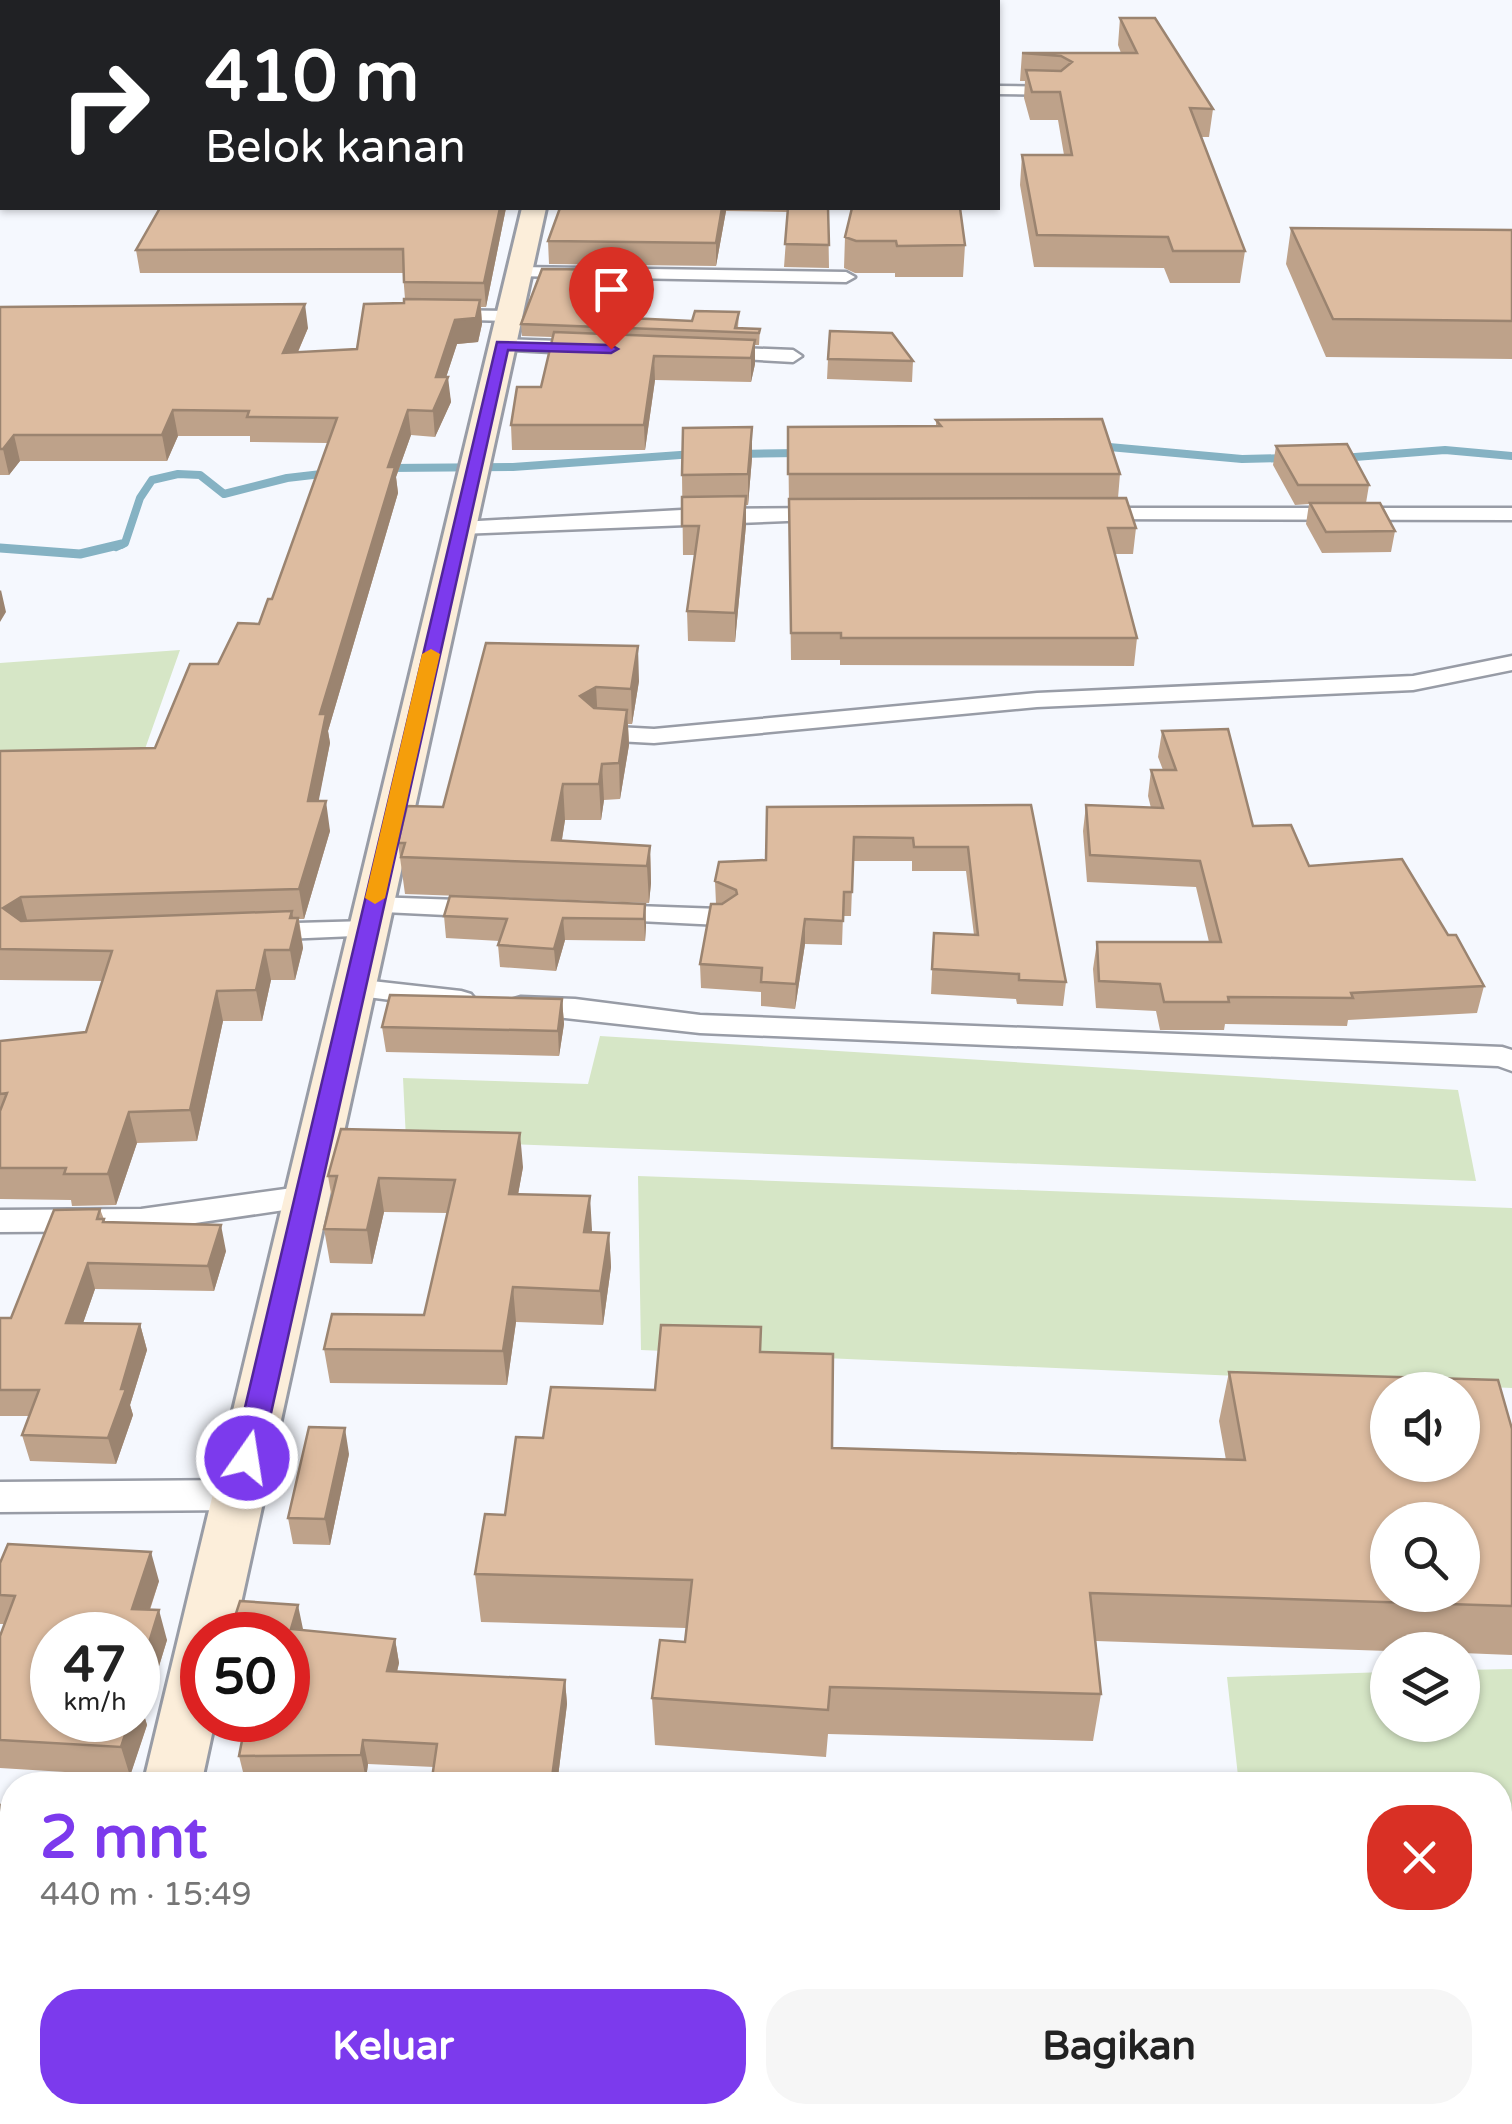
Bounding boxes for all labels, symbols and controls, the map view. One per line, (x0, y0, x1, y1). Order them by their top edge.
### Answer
text: 410 m (205, 36, 419, 120)
icon: right (40, 40, 170, 170)
text: Belok kanan (205, 121, 466, 175)
pin (569, 247, 654, 350)
icon: arrive (584, 262, 639, 317)
map controls (1370, 1372, 1480, 1742)
button: sound (1370, 1372, 1480, 1482)
position arrow (195, 1406, 299, 1510)
button: search (1370, 1502, 1480, 1612)
speed limit sign: 50 (180, 1612, 310, 1742)
button: layers (1370, 1632, 1480, 1742)
text: 47 (64, 1635, 126, 1695)
text: km/h (64, 1687, 126, 1717)
text: 2 mnt (40, 1802, 207, 1874)
button: close (1367, 1805, 1472, 1910)
text: 440 m · 15:49 (40, 1876, 252, 1914)
button: Keluar (40, 1989, 746, 2104)
button: Bagikan (766, 1989, 1472, 2104)

